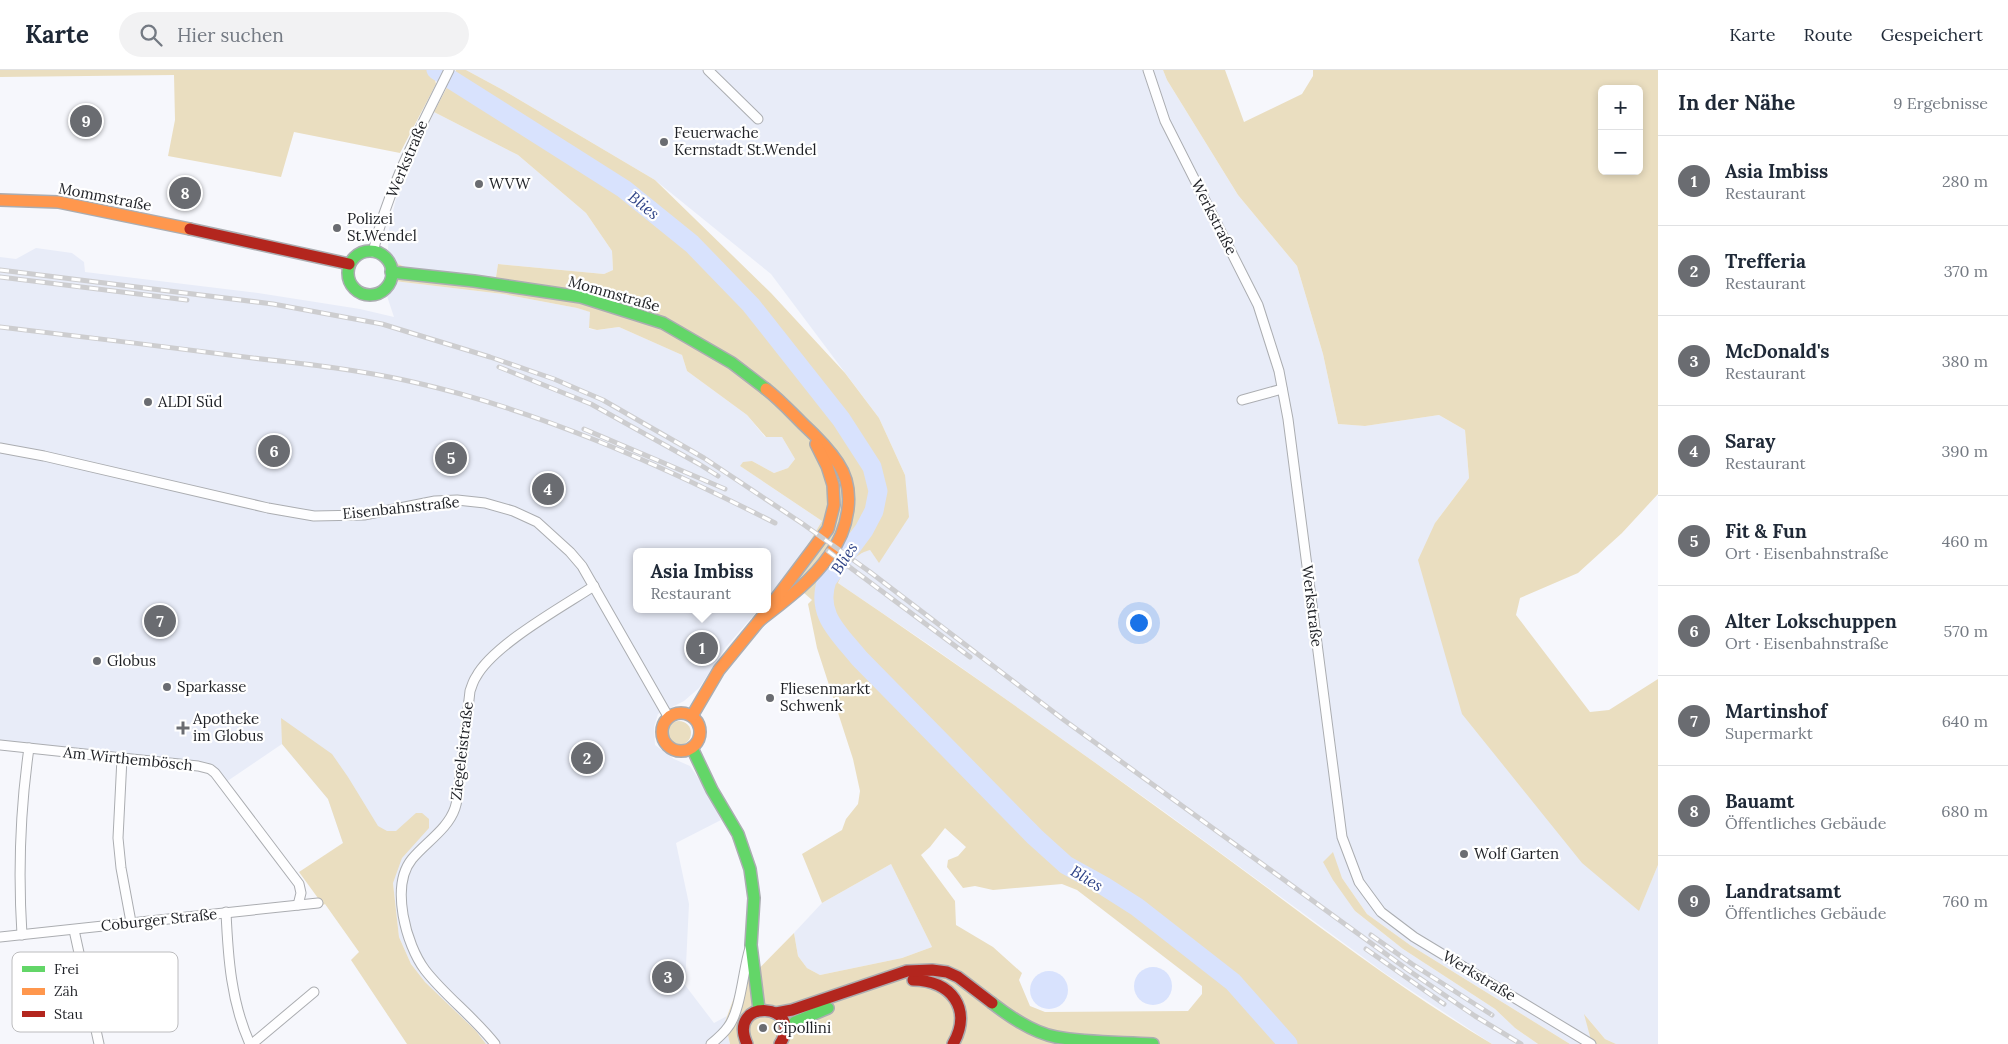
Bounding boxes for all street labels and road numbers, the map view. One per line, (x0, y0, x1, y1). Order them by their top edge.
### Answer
street label: Werkstraße (382, 117, 431, 200)
street label: Werkstraße (1187, 176, 1242, 258)
street label: Mommstraße (57, 178, 153, 215)
street label: Mommstraße (566, 271, 662, 316)
street label: Eisenbahnstraße (342, 492, 460, 523)
street label: Werkstraße (1298, 564, 1327, 648)
street label: Ziegeleistraße (446, 700, 477, 801)
street label: Am Wirthembösch (61, 742, 194, 775)
street label: Coburger Straße (100, 904, 218, 935)
street label: Werkstraße (1439, 946, 1519, 1005)

